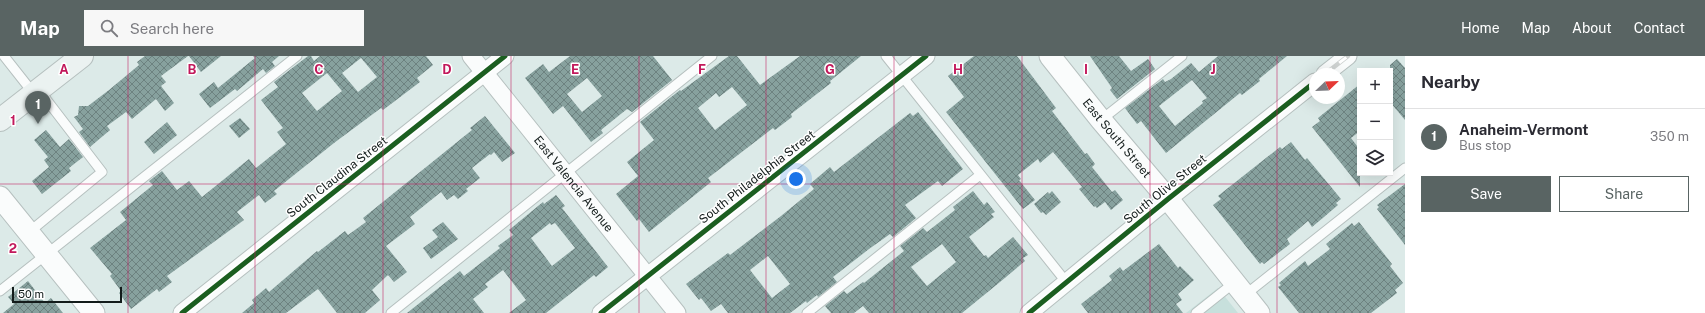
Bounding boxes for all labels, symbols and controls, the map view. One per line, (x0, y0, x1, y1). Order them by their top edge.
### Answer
search box (84, 10, 364, 46)
text: Map (20, 17, 60, 39)
icon: search (98, 17, 120, 39)
text: Search here (130, 20, 214, 37)
text: Home (1461, 20, 1500, 36)
text: Map (1522, 20, 1550, 36)
text: About (1572, 20, 1612, 36)
text: Contact (1634, 20, 1685, 36)
text: A (59, 62, 69, 77)
text: B (188, 62, 197, 77)
text: C (314, 62, 324, 77)
text: D (442, 62, 452, 77)
text: E (571, 62, 579, 77)
text: F (698, 62, 706, 77)
text: G (825, 62, 835, 77)
text: H (953, 62, 963, 77)
text: I (1084, 62, 1088, 77)
text: J (1210, 62, 1216, 77)
north arrow (1309, 68, 1345, 104)
map controls (1357, 68, 1393, 176)
button: + (1357, 68, 1393, 104)
text: Nearby (1421, 72, 1480, 92)
pin: 1 (25, 91, 51, 124)
street label: East South Street (1080, 96, 1154, 181)
button: − (1357, 104, 1393, 140)
text: 1 (10, 113, 16, 128)
text: Anaheim-Vermont (1459, 121, 1589, 138)
street label: South Philadelphia Street (696, 127, 818, 227)
text: 1 (1431, 129, 1437, 144)
text: 350 m (1650, 129, 1689, 144)
street label: South Claudina Street (284, 133, 390, 221)
street label: East Valencia Avenue (531, 133, 616, 235)
text: Bus stop (1459, 138, 1511, 153)
button: layers (1357, 140, 1393, 176)
street label: South Olive Street (1121, 151, 1209, 227)
your location (786, 169, 806, 189)
button: Save (1421, 176, 1551, 212)
button: Share (1559, 176, 1689, 212)
text: 2 (9, 241, 17, 256)
scale bar (12, 285, 122, 304)
text: 50 m (18, 288, 44, 300)

